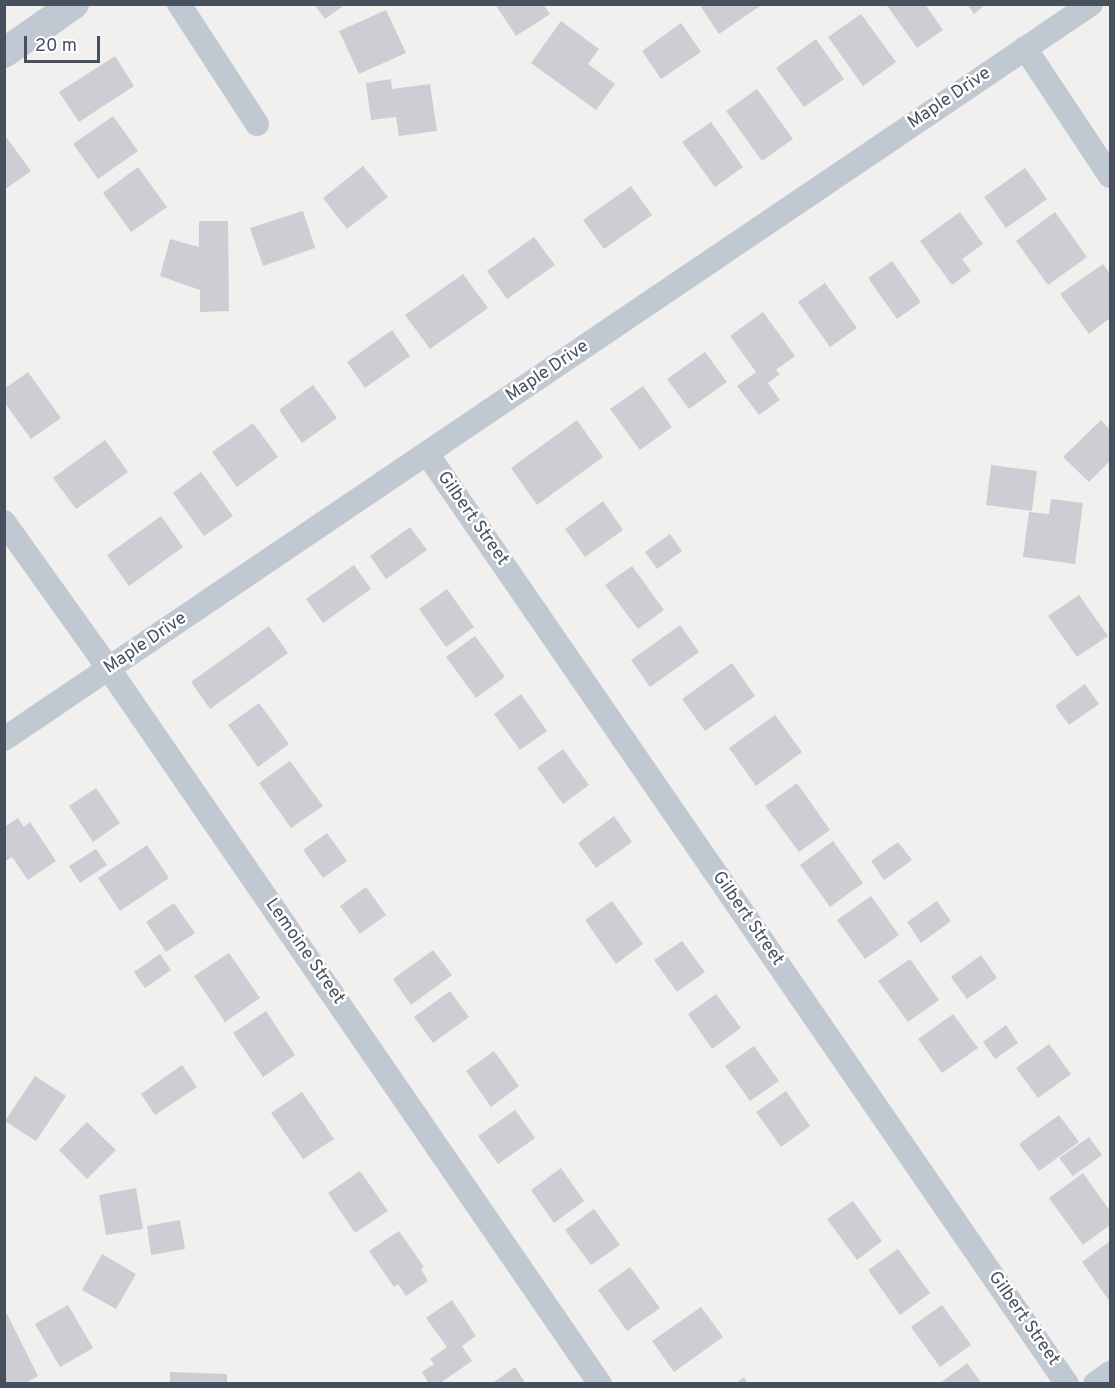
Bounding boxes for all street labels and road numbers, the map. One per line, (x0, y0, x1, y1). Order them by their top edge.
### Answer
street label: Maple Drive (905, 63, 995, 135)
street label: Maple Drive (503, 336, 593, 408)
street label: Gilbert Street (432, 468, 512, 570)
street label: Maple Drive (101, 608, 191, 680)
street label: Gilbert Street (707, 868, 787, 970)
street label: Lemoine Street (260, 895, 348, 1009)
street label: Gilbert Street (983, 1268, 1063, 1370)

